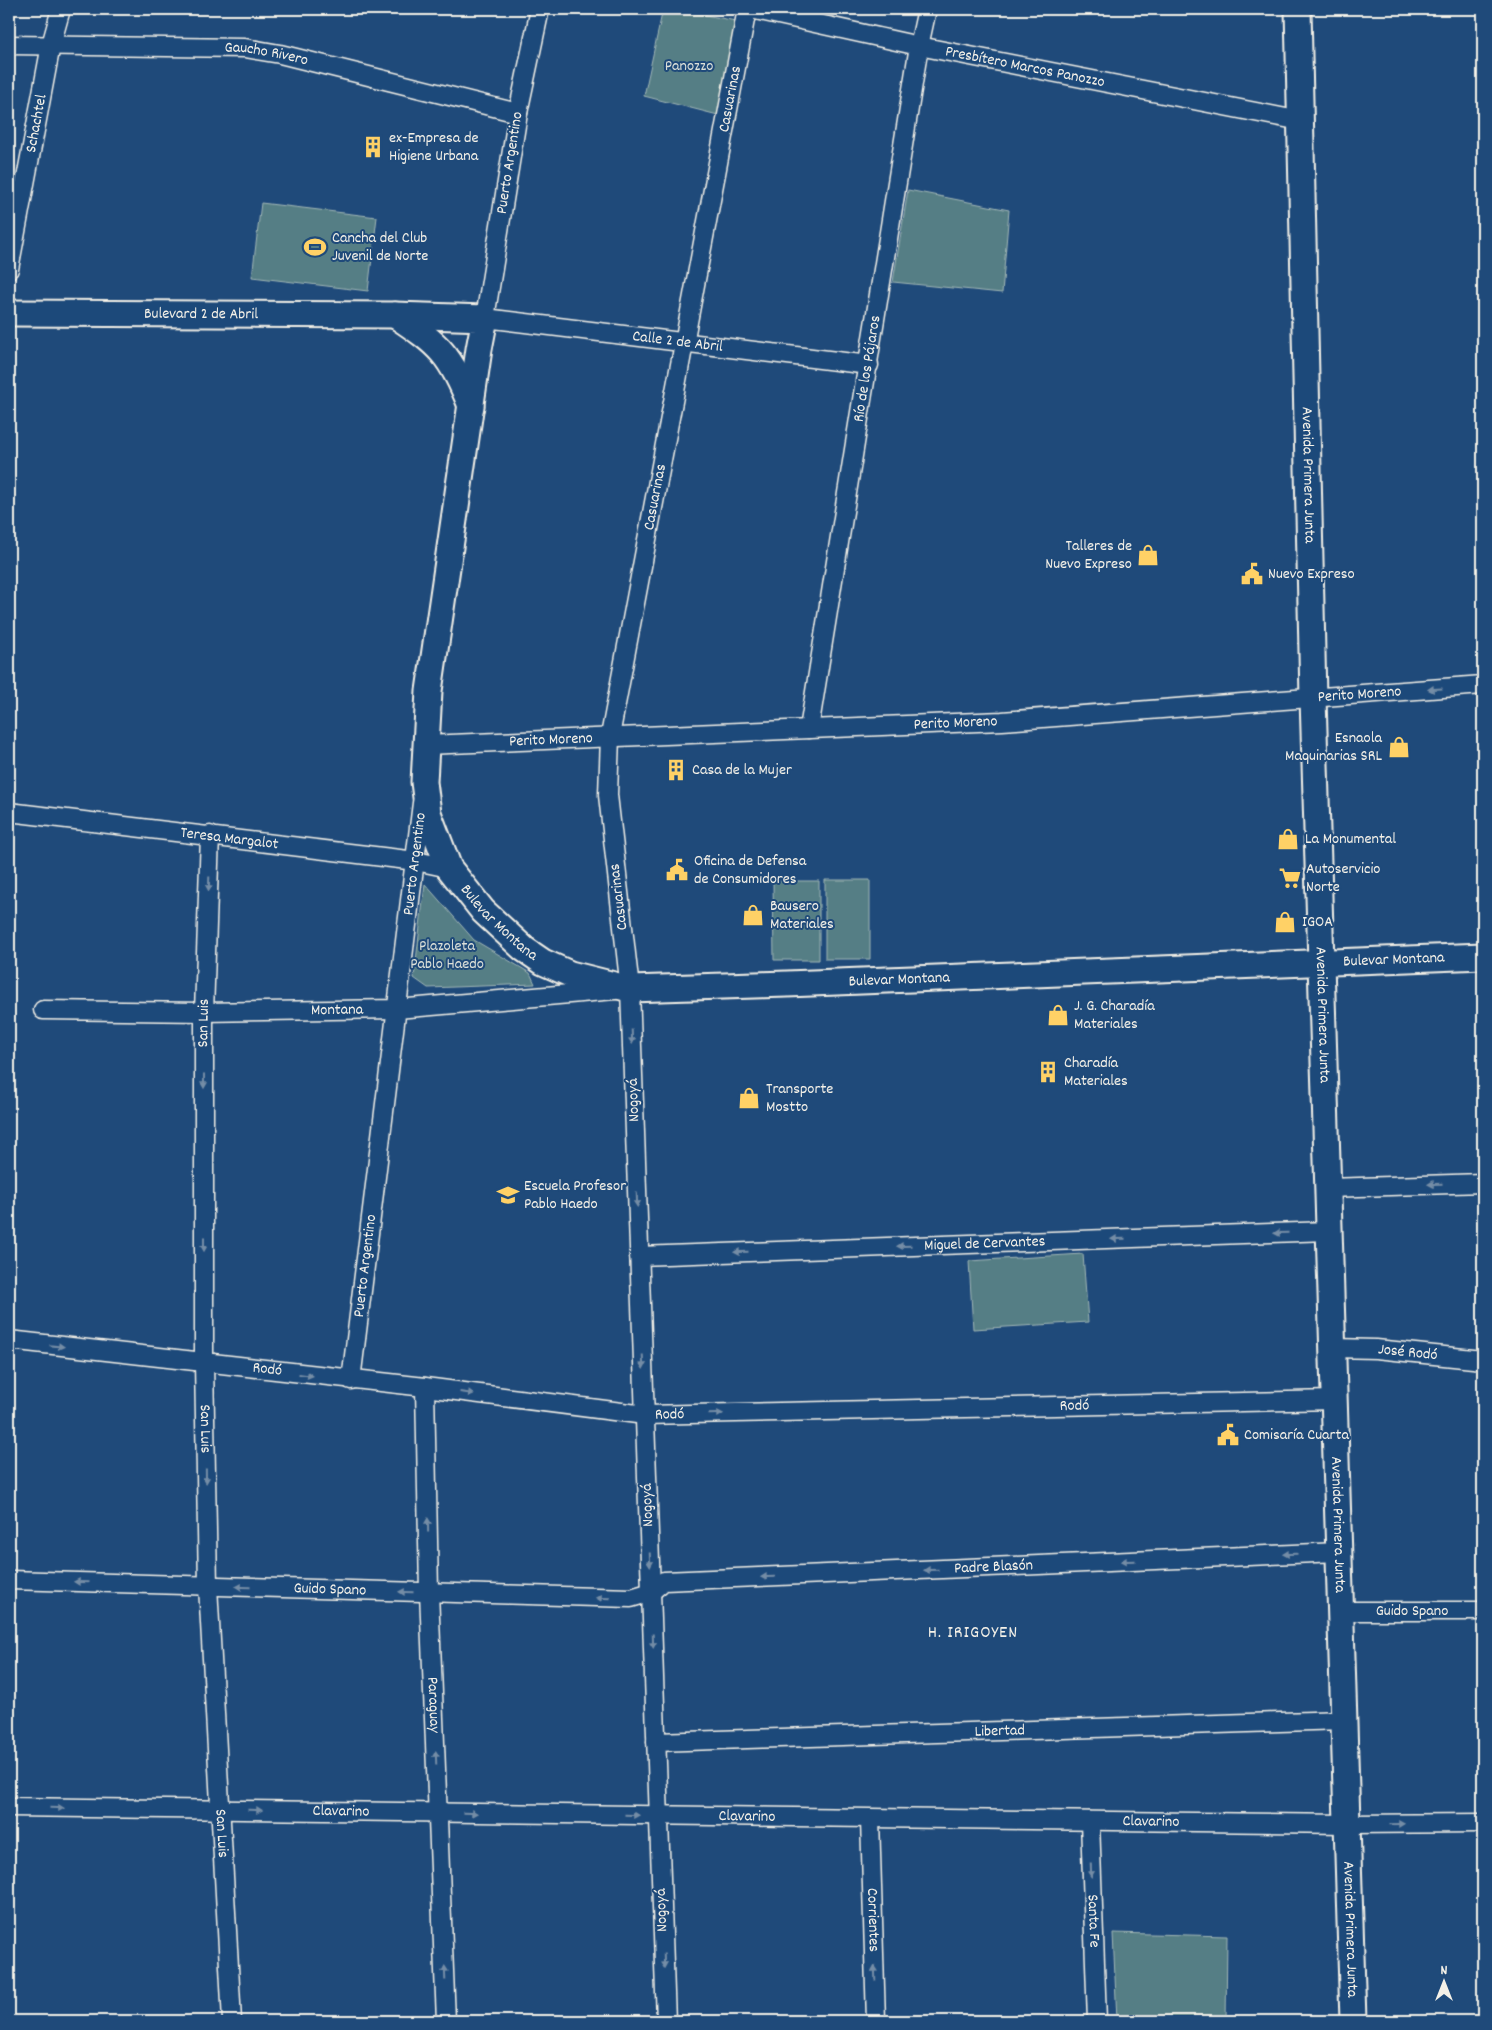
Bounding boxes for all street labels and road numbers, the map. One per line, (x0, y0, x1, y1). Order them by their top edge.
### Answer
street label: Gaucho Rivero (225, 36, 311, 72)
street label: Presbítero Marcos Panozzo (943, 40, 1107, 94)
street label: Casuarinas (713, 64, 748, 134)
street label: Schachtel (20, 92, 53, 155)
street label: Puerto Argentino (491, 110, 529, 216)
street label: Bulevard 2 de Abril (144, 302, 258, 326)
street label: Río de los Pájaros (847, 313, 887, 424)
street label: Calle 2 de Abril (631, 325, 724, 359)
street label: Avenida Primera Junta (1295, 406, 1321, 544)
street label: Casuarinas (638, 462, 673, 532)
street label: Perito Moreno (1317, 680, 1402, 709)
street label: Perito Moreno (913, 710, 998, 736)
street label: Perito Moreno (508, 727, 593, 753)
street label: Puerto Argentino (397, 811, 432, 917)
street label: Teresa Margalot (179, 821, 280, 856)
street label: Casuarinas (603, 862, 634, 932)
street label: Bulevar Montana (455, 879, 543, 967)
street label: Avenida Primera Junta (1309, 946, 1336, 1084)
street label: Bulevar Montana (1343, 946, 1445, 973)
street label: Bulevar Montana (848, 966, 951, 993)
street label: San Luis (192, 998, 216, 1048)
street label: Montana (311, 998, 364, 1022)
street label: Nogoyá (622, 1078, 646, 1122)
street label: Puerto Argentino (347, 1213, 383, 1319)
street label: Miguel de Cervantes (924, 1230, 1046, 1257)
street label: José Rodó (1377, 1338, 1439, 1367)
street label: Rodó (251, 1356, 283, 1382)
street label: Rodó (1059, 1394, 1090, 1417)
street label: Rodó (655, 1403, 685, 1426)
street label: San Luis (193, 1404, 217, 1454)
street label: Avenida Primera Junta (1324, 1456, 1352, 1593)
street label: Nogoyá (636, 1483, 660, 1527)
street label: Padre Blasón (953, 1554, 1034, 1580)
street label: Guido Spano (293, 1577, 367, 1602)
street label: Guido Spano (1376, 1600, 1448, 1623)
street label: Paraguay (421, 1676, 446, 1734)
street label: Libertad (974, 1719, 1025, 1743)
street label: Clavarino (312, 1799, 370, 1823)
street label: Clavarino (718, 1805, 776, 1828)
street label: San Luis (209, 1808, 234, 1859)
street label: Clavarino (1122, 1810, 1179, 1833)
street label: Avenida Primera Junta (1337, 1861, 1364, 1998)
street label: Nogoyá (650, 1888, 674, 1932)
street label: Corrientes (861, 1888, 885, 1953)
street label: Santa Fe (1081, 1894, 1106, 1948)

